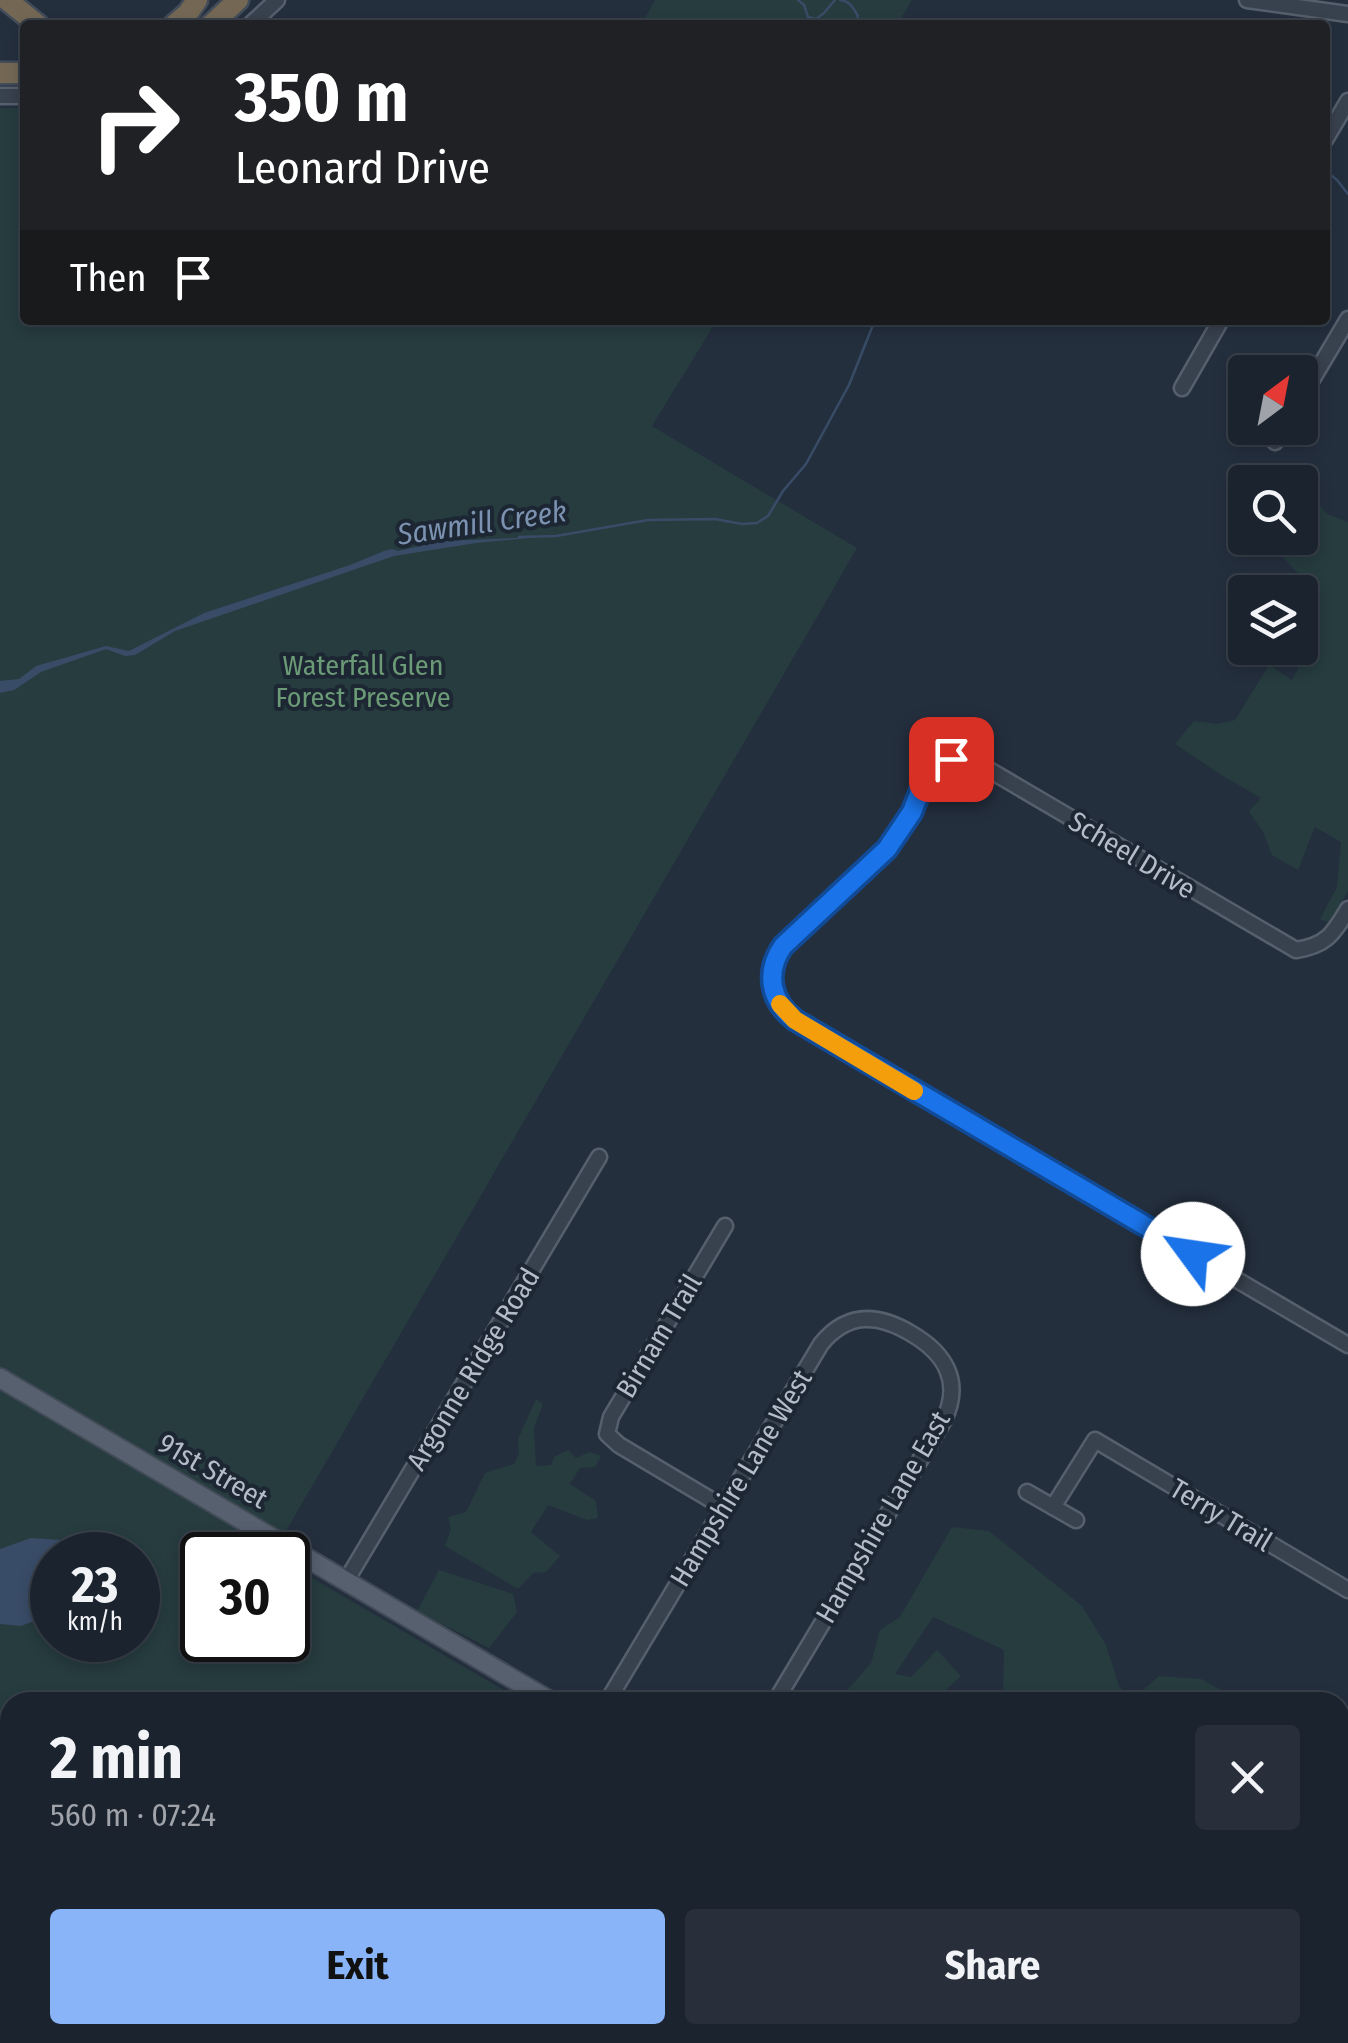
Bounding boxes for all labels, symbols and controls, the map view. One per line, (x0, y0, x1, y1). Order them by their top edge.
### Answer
text: 350 m (235, 56, 409, 140)
icon: right (70, 60, 200, 190)
text: Leonard Drive (235, 141, 490, 195)
icon: arrive (166, 250, 221, 305)
text: Then (70, 255, 146, 301)
north arrow (1228, 355, 1318, 445)
map controls (1228, 355, 1318, 665)
button: search (1228, 465, 1318, 555)
water label: Sawmill Creek (394, 493, 569, 553)
button: layers (1228, 575, 1318, 665)
park label: Waterfall Glen Forest Preserve (275, 649, 451, 714)
pin (909, 717, 994, 802)
icon: arrive (924, 732, 979, 787)
street label: Scheel Drive (1063, 804, 1201, 906)
position arrow (1141, 1202, 1245, 1306)
street label: Argonne Ridge Road (400, 1262, 546, 1476)
street label: Birnam Trail (609, 1268, 709, 1404)
street label: Hampshire Lane West (663, 1363, 819, 1592)
street label: Hampshire Lane East (809, 1405, 957, 1629)
street label: 91st Street (153, 1427, 274, 1516)
street label: Terry Trail (1164, 1472, 1278, 1558)
speed limit sign: 30 (180, 1532, 310, 1662)
text: 23 (72, 1555, 118, 1615)
text: km/h (67, 1607, 123, 1637)
text: 2 min (50, 1722, 183, 1794)
button: close (1195, 1725, 1300, 1830)
text: 560 m · 07:24 (50, 1796, 216, 1834)
button: Exit (50, 1909, 665, 2024)
button: Share (685, 1909, 1300, 2024)

